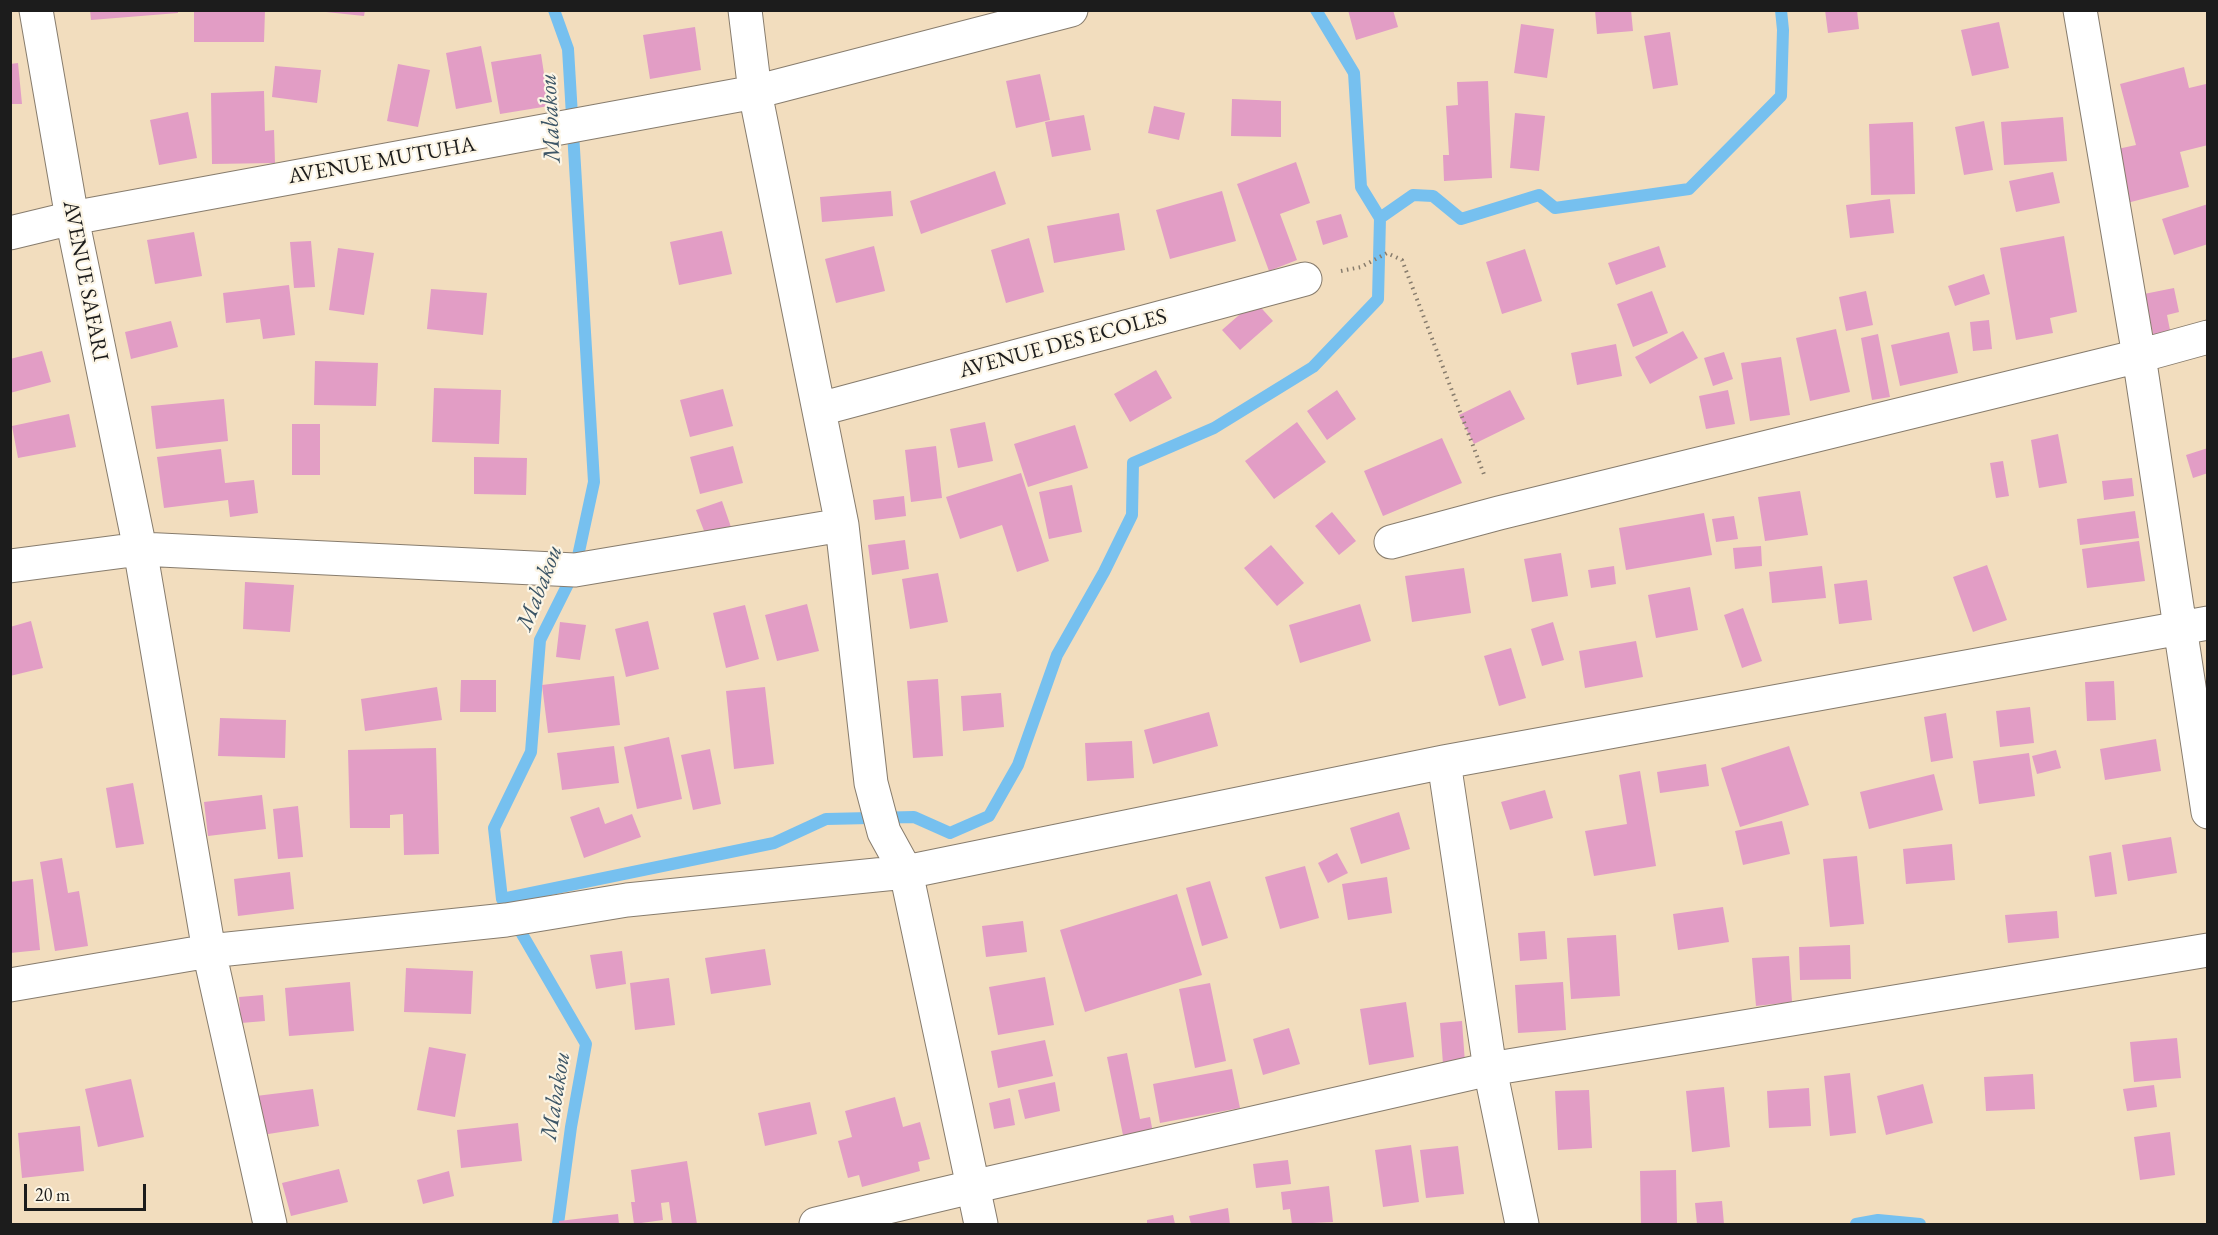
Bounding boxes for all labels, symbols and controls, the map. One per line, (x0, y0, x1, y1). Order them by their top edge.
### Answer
water label: Mabakou (534, 73, 568, 163)
street label: AVENUE MUTUHA (286, 132, 478, 190)
street label: AVENUE SAFARI (56, 198, 114, 364)
street label: AVENUE DES ECOLES (956, 304, 1170, 384)
water label: Mabakou (511, 541, 569, 635)
water label: Mabakou (535, 1050, 577, 1142)
scale bar (27, 1172, 148, 1210)
text: 20 m (35, 1183, 70, 1206)

